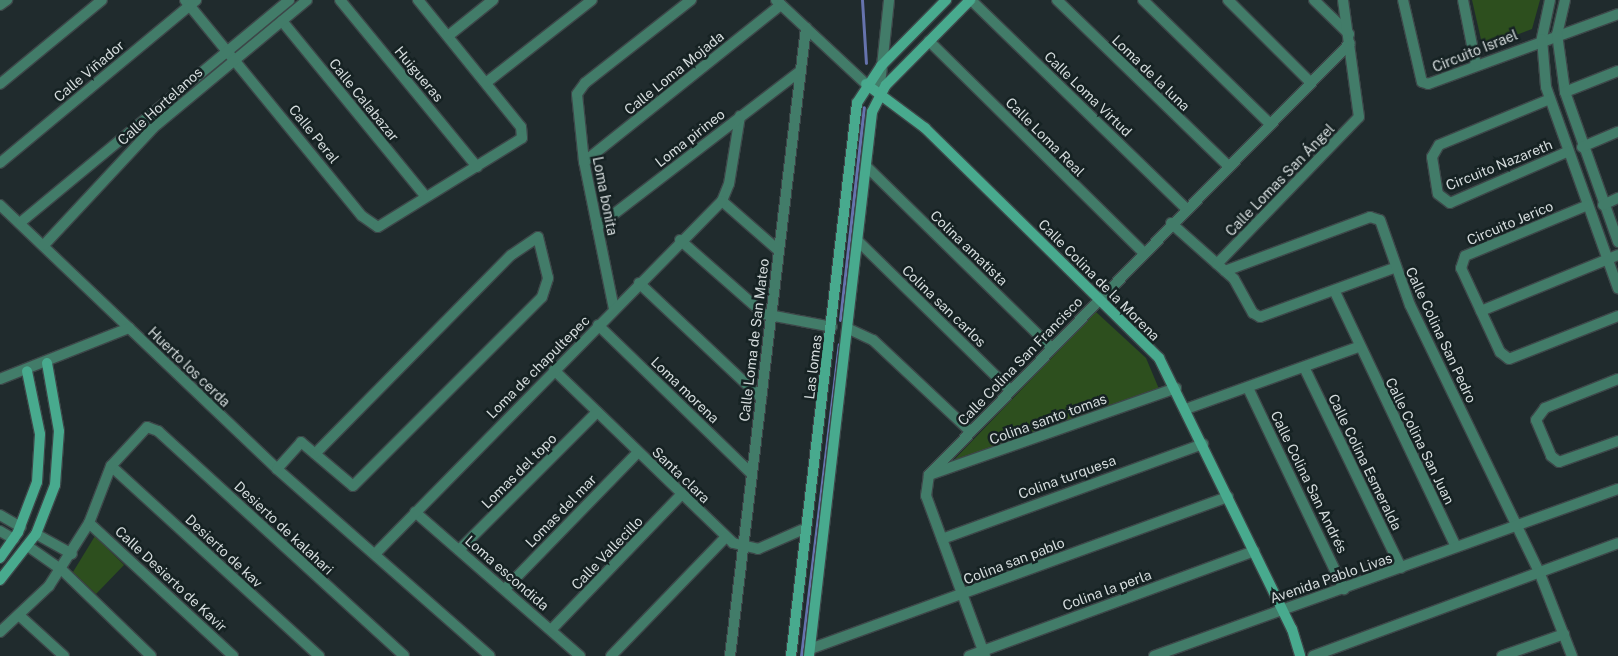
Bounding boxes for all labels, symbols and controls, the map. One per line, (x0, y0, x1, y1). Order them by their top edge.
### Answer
street label: Circuito Israel (1430, 26, 1520, 76)
street label: Calle Loma Mojada (621, 28, 727, 118)
street label: Loma de la luna (1108, 32, 1194, 114)
street label: Calle Viñador (50, 37, 128, 105)
street label: Huigueras (391, 43, 447, 105)
street label: Calle Loma Virtud (1041, 48, 1135, 140)
street label: Calle Calabazar (325, 55, 403, 145)
street label: Calle Hortelanos (114, 63, 206, 149)
street label: Calle Loma Real (1002, 94, 1088, 180)
street label: Calle Peral (285, 101, 343, 167)
street label: Loma pirineo (652, 106, 728, 170)
street label: Calle Lomas San Ángel (1222, 120, 1338, 240)
street label: Circuito Nazareth (1443, 136, 1555, 194)
street label: Loma bonita (589, 155, 621, 237)
street label: Circuito Jerico (1464, 197, 1556, 249)
street label: Colina amatista (927, 207, 1011, 289)
street label: Calle Colina de la Morena (1035, 216, 1163, 344)
street label: Calle Loma de San Mateo (736, 257, 772, 423)
street label: Colina san carlos (898, 262, 990, 350)
street label: Calle Colina San Pedro (1402, 264, 1480, 406)
street label: Calle Colina San Francisco (954, 293, 1086, 429)
street label: Loma de chapultepec (483, 312, 593, 422)
street label: Huerto los cerda (144, 324, 234, 410)
street label: Las lomas (801, 334, 825, 400)
street label: Loma morena (647, 353, 723, 427)
street label: Calle Colina San Juan (1382, 375, 1458, 507)
street label: Colina santo tomas (987, 390, 1109, 448)
street label: Calle Colina Esmeralda (1325, 391, 1405, 533)
street label: Calle Colina San Andrés (1267, 408, 1351, 556)
street label: Lomas del topo (478, 430, 560, 512)
street label: Santa clara (649, 443, 713, 507)
street label: Colina turquesa (1016, 452, 1118, 502)
street label: Lomas del mar (522, 471, 600, 551)
street label: Desierto de kalahari (231, 478, 337, 578)
street label: Desierto de kav (182, 511, 266, 591)
street label: Calle Vallecillo (568, 513, 646, 593)
street label: Calle Desierto de Kavir (111, 523, 231, 635)
street label: Loma escondida (462, 532, 552, 614)
street label: Colina san pablo (961, 534, 1067, 588)
street label: Avenida Pablo Livas (1268, 549, 1394, 607)
street label: Colina la perla (1060, 566, 1154, 614)

